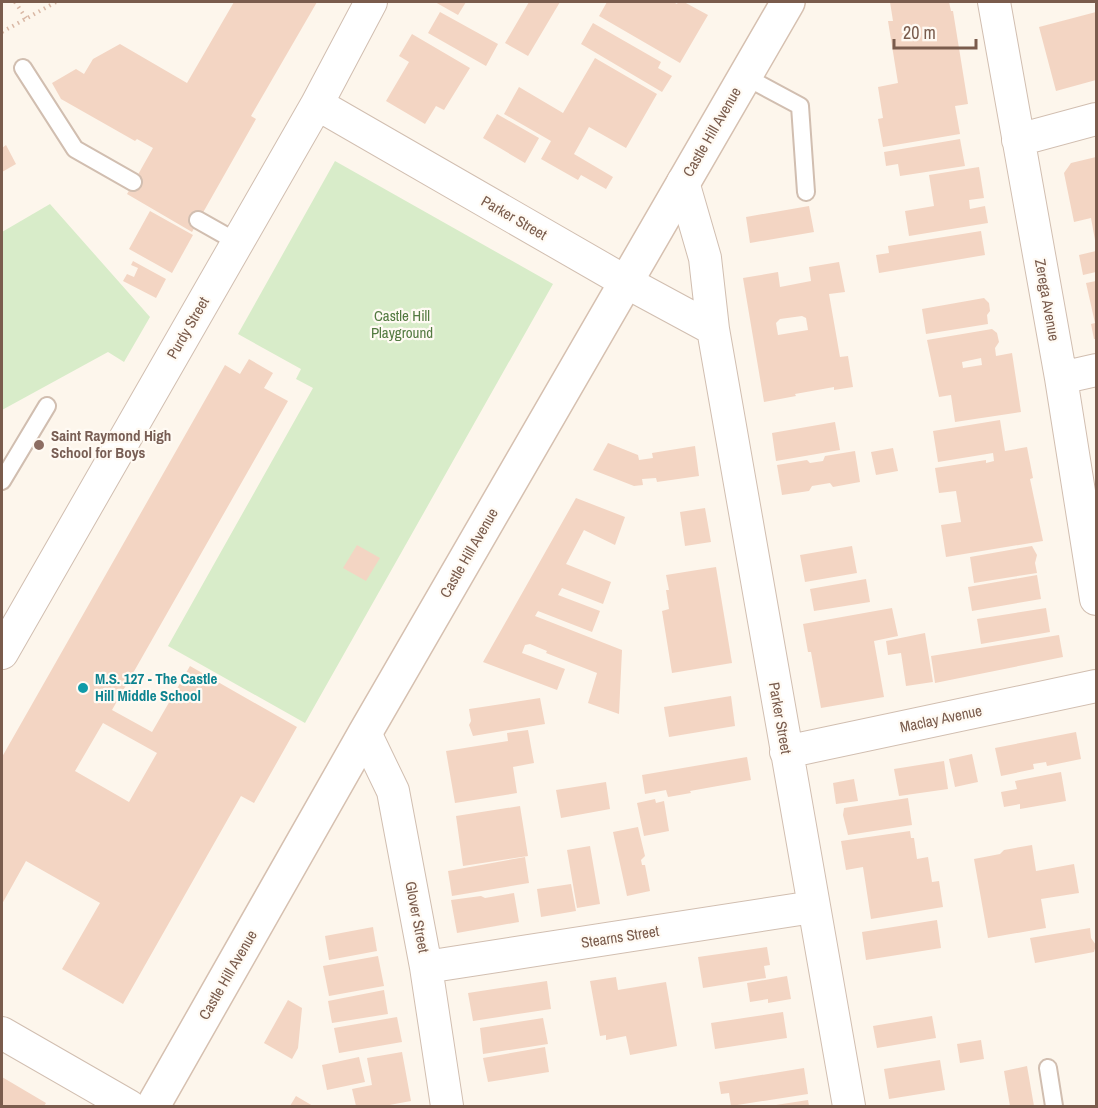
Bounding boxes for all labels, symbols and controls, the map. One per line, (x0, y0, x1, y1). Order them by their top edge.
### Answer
scale bar (894, 12, 976, 50)
text: 20 m (903, 20, 936, 45)
street label: Castle Hill Avenue (677, 83, 746, 180)
street label: Parker Street (478, 190, 551, 245)
street label: Zerega Avenue (1030, 257, 1065, 343)
street label: Purdy Street (161, 292, 214, 363)
park label: Castle Hill Playground (371, 305, 433, 343)
place label: Saint Raymond High School for Boys (51, 425, 171, 463)
marker: Saint Raymond High School for Boys (32, 438, 46, 452)
street label: Castle Hill Avenue (434, 504, 503, 601)
place label: M.S. 127 - The Castle Hill Middle School (95, 668, 218, 706)
street label: Parker Street (764, 680, 797, 756)
marker: M.S. 127 - The Castle Hill Middle School (76, 681, 90, 695)
street label: Maclay Avenue (898, 700, 984, 737)
street label: Glover Street (400, 879, 435, 955)
street label: Stearns Street (579, 920, 661, 953)
street label: Castle Hill Avenue (193, 926, 262, 1023)

